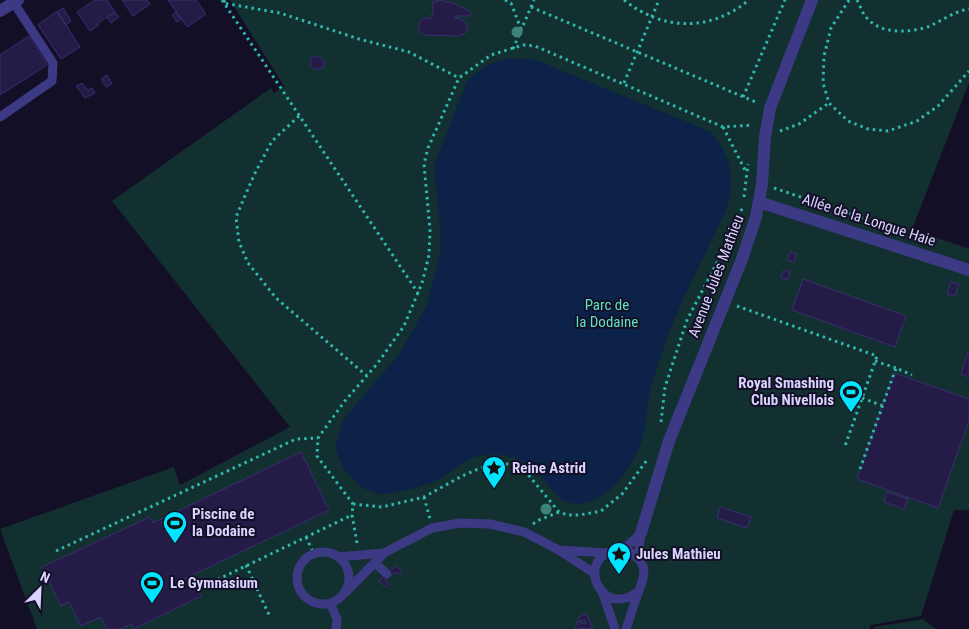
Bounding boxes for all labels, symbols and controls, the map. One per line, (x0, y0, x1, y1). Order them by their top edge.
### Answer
street label: Allée de la Longue Haie (800, 190, 938, 250)
street label: Avenue Jules Mathieu (684, 212, 748, 340)
park label: Parc de la Dodaine (576, 296, 638, 331)
place label: Royal Smashing Club Nivellois (738, 374, 834, 409)
sports icon: Royal Smashing Club Nivellois (838, 379, 864, 413)
place icon: Reine Astrid (481, 455, 507, 489)
place label: Reine Astrid (512, 459, 586, 477)
place label: Piscine de la Dodaine (192, 505, 255, 540)
sports icon: Piscine de la Dodaine (162, 510, 188, 544)
place icon: Jules Mathieu (606, 541, 632, 575)
place label: Jules Mathieu (636, 545, 721, 563)
north arrow (15, 564, 65, 614)
text: N (38, 568, 52, 586)
sports icon: Le Gymnasium (139, 570, 165, 604)
place label: Le Gymnasium (170, 574, 258, 592)

